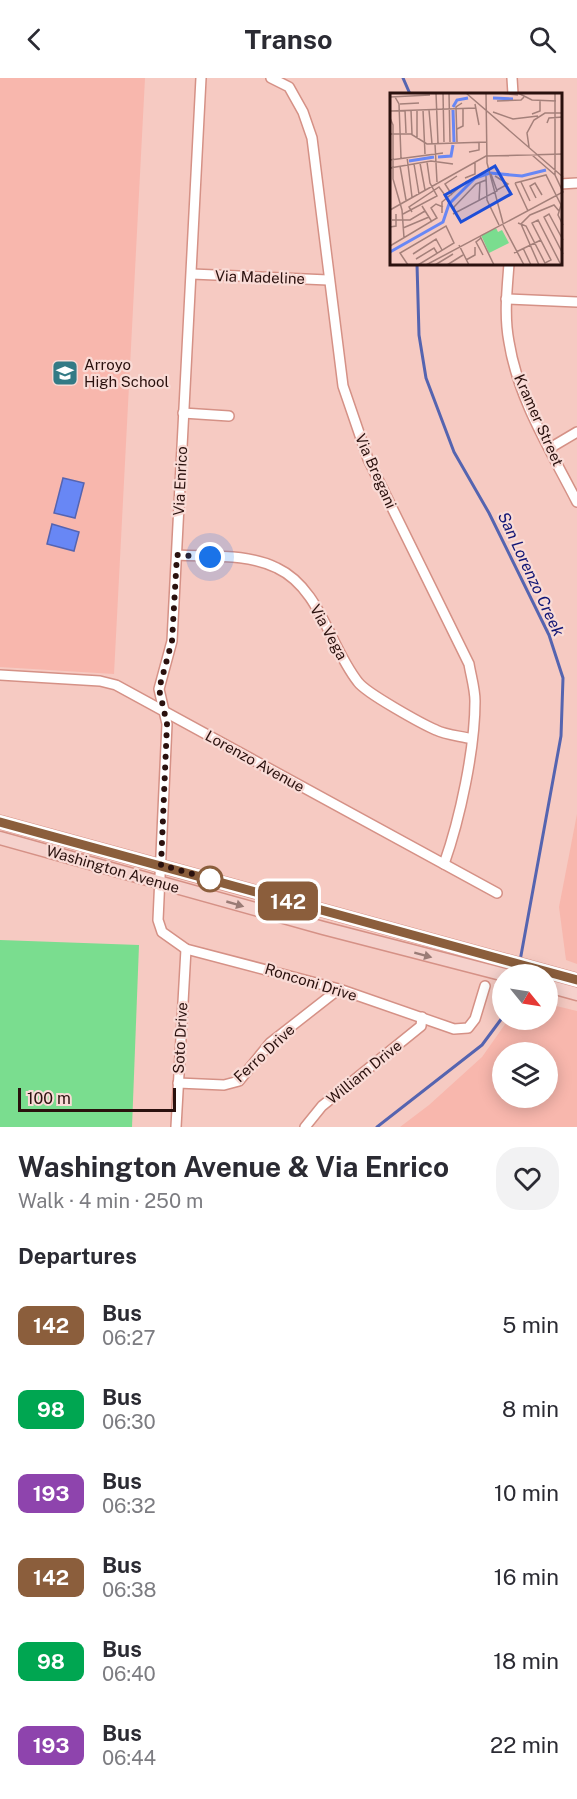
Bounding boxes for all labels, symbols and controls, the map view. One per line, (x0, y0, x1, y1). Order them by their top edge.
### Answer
icon: back (18, 23, 51, 56)
text: Transo (245, 23, 332, 55)
icon: search (526, 23, 559, 56)
inset map (390, 93, 562, 266)
street label: Via Madeline (215, 267, 305, 287)
place label: Arroyo High School (84, 356, 169, 390)
school or university icon: Arroyo High School (50, 358, 80, 388)
street label: Kramer Street (511, 371, 567, 469)
street label: Via Bregani (352, 431, 400, 511)
street label: Via Enrico (170, 446, 190, 516)
water label: San Lorenzo Creek (494, 509, 568, 639)
your location (195, 542, 225, 572)
street label: Via Vega (307, 601, 351, 663)
street label: Lorenzo Avenue (203, 727, 307, 795)
street label: Washington Avenue (44, 842, 182, 896)
unlabelled marker (197, 866, 223, 892)
line badge: 142 (254, 882, 322, 920)
text: 142 (270, 889, 306, 914)
one-way arrow (226, 899, 244, 909)
one-way arrow (414, 951, 432, 960)
street label: Ronconi Drive (263, 960, 359, 1004)
north arrow (492, 964, 558, 1030)
map controls (492, 964, 558, 1108)
street label: Soto Drive (170, 1002, 190, 1074)
street label: Ferro Drive (230, 1021, 298, 1085)
street label: William Drive (323, 1037, 405, 1107)
button: layers (492, 1042, 558, 1108)
scale bar (18, 1085, 176, 1112)
text: 100 m (27, 1089, 71, 1108)
button: heart (496, 1147, 559, 1210)
text: Washington Avenue & Via Enrico (18, 1150, 449, 1183)
text: Walk · 4 min · 250 m (18, 1189, 203, 1213)
text: Departures (18, 1243, 137, 1269)
text: Bus (102, 1300, 142, 1326)
text: 5 min (502, 1312, 559, 1338)
text: 142 (33, 1313, 69, 1338)
text: 06:27 (102, 1326, 155, 1350)
text: Bus (102, 1384, 142, 1410)
text: 8 min (502, 1396, 559, 1422)
text: 98 (37, 1397, 65, 1422)
text: 06:30 (102, 1410, 156, 1434)
text: Bus (102, 1468, 142, 1494)
text: 10 min (494, 1480, 559, 1506)
text: 193 (33, 1481, 69, 1506)
text: 06:32 (102, 1494, 156, 1518)
text: Bus (102, 1552, 142, 1578)
text: 16 min (494, 1564, 559, 1590)
text: 142 (33, 1565, 69, 1590)
text: 06:38 (102, 1578, 157, 1602)
text: Bus (102, 1636, 142, 1662)
text: 18 min (493, 1648, 559, 1674)
text: 98 (37, 1649, 65, 1674)
text: 06:40 (102, 1662, 156, 1686)
text: Bus (102, 1720, 142, 1746)
text: 22 min (490, 1732, 559, 1758)
text: 193 (33, 1733, 69, 1758)
text: 06:44 (102, 1746, 156, 1770)

